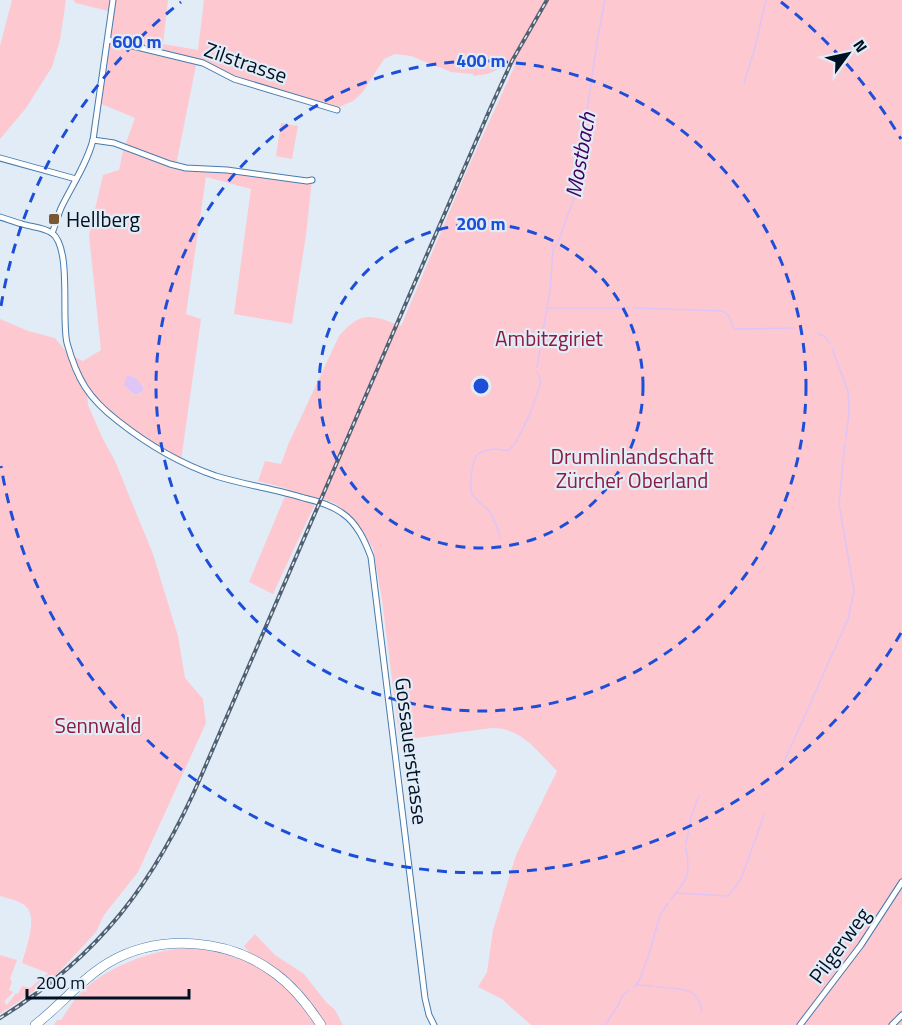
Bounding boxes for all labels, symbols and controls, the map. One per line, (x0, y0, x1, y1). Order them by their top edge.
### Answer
north arrow (818, 24, 878, 84)
text: 600 m (112, 28, 162, 55)
street label: Zilstrasse (200, 33, 292, 91)
text: N (847, 35, 874, 57)
text: 400 m (456, 47, 506, 74)
water label: Mostbach (556, 109, 604, 200)
place label: Hellberg (66, 203, 140, 235)
text: 200 m (456, 210, 506, 237)
marker: Hellberg (47, 212, 61, 226)
park label: Ambitzgiriet (495, 322, 604, 354)
centre of rings (471, 376, 491, 396)
park label: Drumlinlandschaft Zürcher Oberland (550, 440, 714, 496)
street label: Gossauerstrasse (387, 676, 437, 826)
park label: Sennwald (55, 709, 141, 741)
street label: Pilgerweg (800, 900, 878, 990)
scale bar (27, 962, 189, 1000)
text: 200 m (36, 969, 85, 996)

